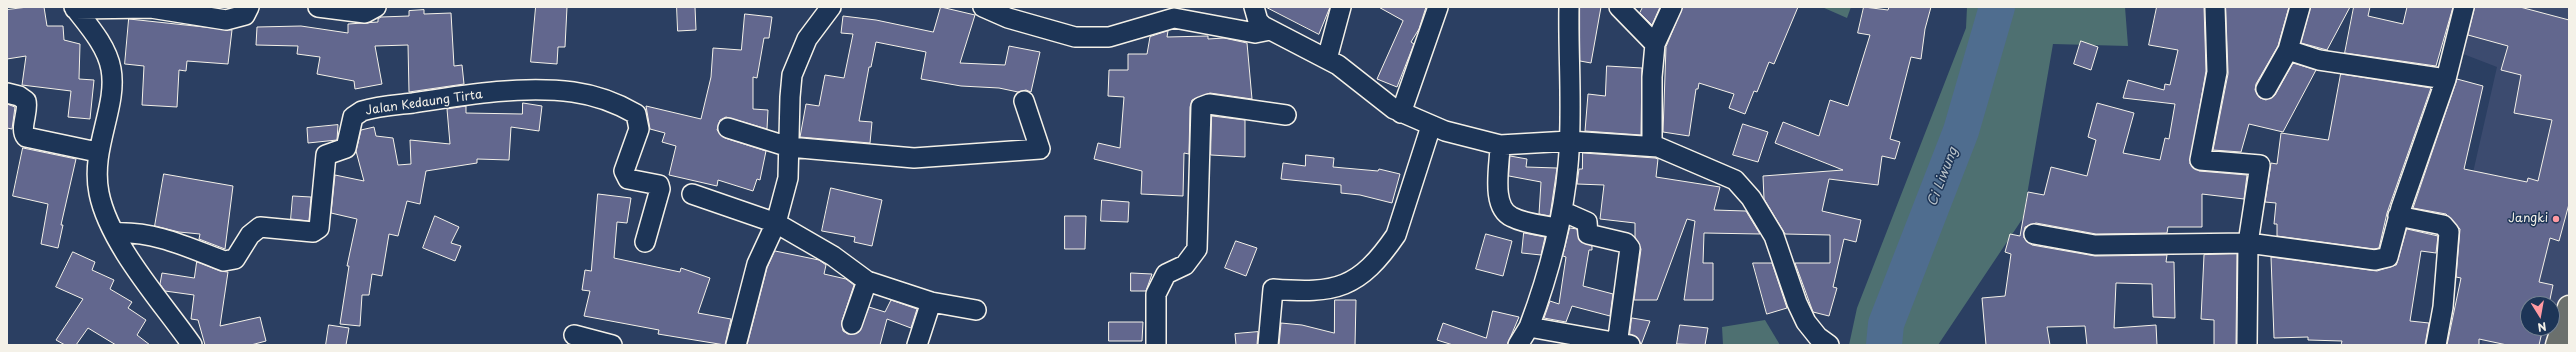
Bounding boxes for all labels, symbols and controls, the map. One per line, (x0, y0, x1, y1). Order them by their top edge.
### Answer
street label: Jalan Kedaung Tirta (365, 88, 483, 118)
water label: Ci Liwung (1925, 145, 1961, 209)
place label: Jangki (2508, 212, 2548, 226)
marker: Jangki (2551, 214, 2561, 224)
north arrow (2520, 296, 2560, 336)
text: N (2536, 318, 2548, 336)

